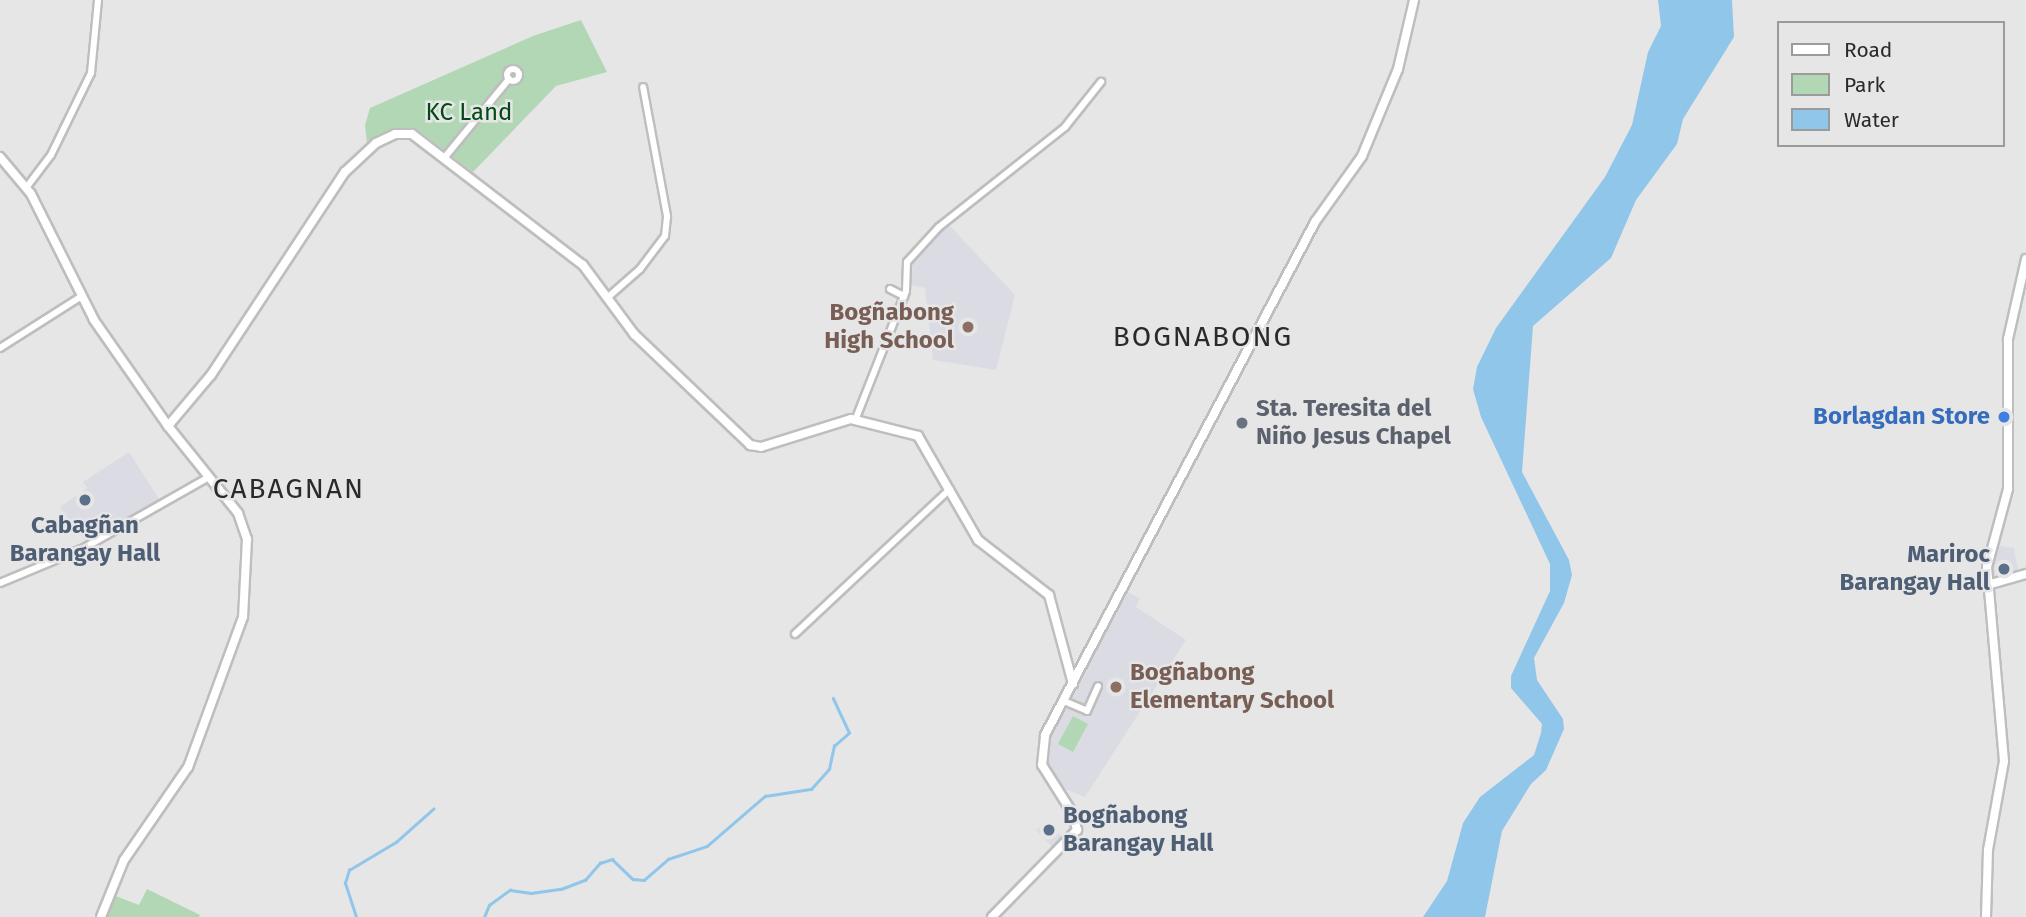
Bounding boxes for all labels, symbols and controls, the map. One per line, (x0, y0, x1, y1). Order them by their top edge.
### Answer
legend (1778, 21, 2005, 147)
text: Road (1844, 37, 1892, 63)
text: Park (1844, 72, 1885, 98)
park label: KC Land (426, 99, 512, 127)
text: Water (1844, 107, 1899, 133)
place label: Bogñabong High School (824, 299, 954, 355)
marker: Bogñabong High School (960, 319, 976, 335)
district label: BOGNABONG (1114, 320, 1292, 354)
place label: Sta. Teresita del Niño Jesus Chapel (1256, 395, 1451, 451)
place label: Borlagdan Store (1813, 403, 1990, 431)
marker: Borlagdan Store (1996, 409, 2012, 425)
marker: Sta. Teresita del Niño Jesus Chapel (1234, 415, 1250, 431)
district label: CABAGNAN (214, 472, 364, 506)
marker: Cabagñan Barangay Hall (77, 492, 93, 508)
place label: Cabagñan Barangay Hall (10, 512, 160, 568)
place label: Mariroc Barangay Hall (1840, 541, 1990, 597)
marker: Mariroc Barangay Hall (1996, 561, 2012, 577)
place label: Bogñabong Elementary School (1130, 659, 1334, 715)
marker: Bogñabong Elementary School (1108, 679, 1124, 695)
place label: Bogñabong Barangay Hall (1063, 802, 1213, 858)
marker: Bogñabong Barangay Hall (1041, 822, 1057, 838)

